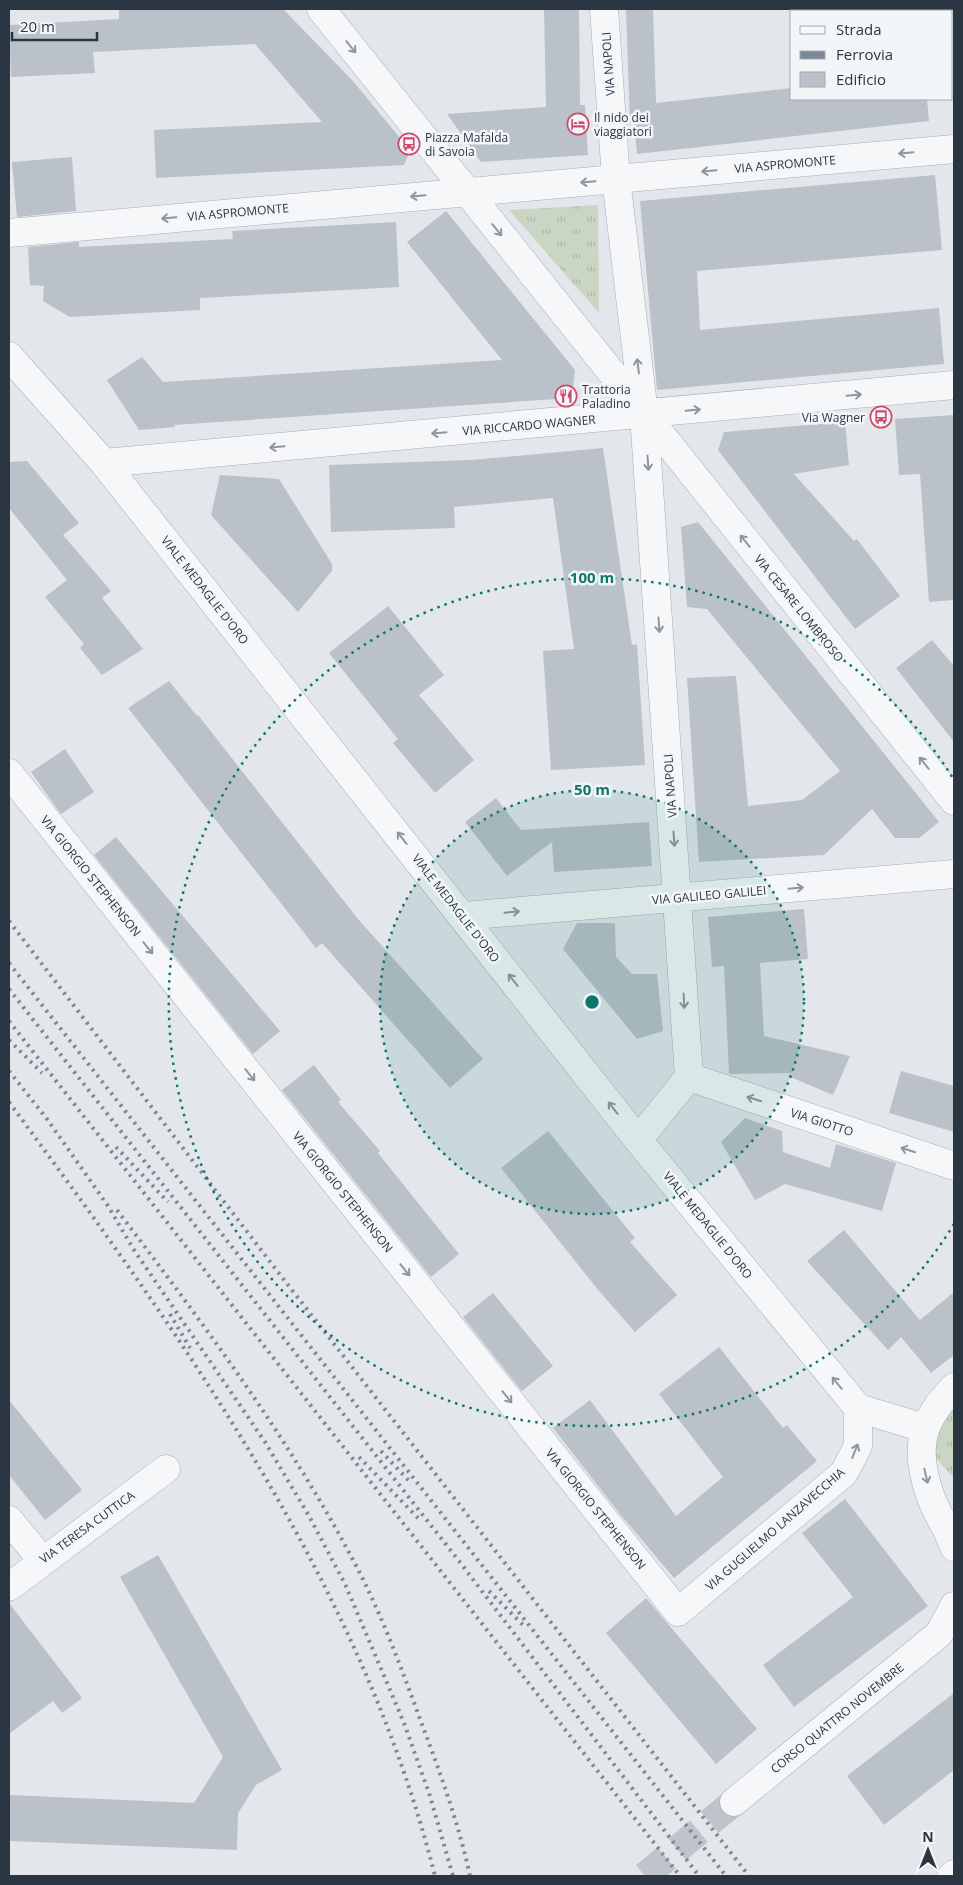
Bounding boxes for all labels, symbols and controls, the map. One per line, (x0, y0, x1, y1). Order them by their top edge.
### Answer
scale bar (12, 10, 98, 42)
legend (790, 10, 953, 100)
text: 20 m (20, 16, 55, 36)
text: Strada (836, 19, 882, 39)
street label: VIA NAPOLI (597, 31, 619, 97)
one-way arrow (346, 40, 357, 53)
text: Ferrovia (836, 44, 893, 64)
text: Edificio (836, 69, 886, 89)
place label: Il nido dei viaggiatori (594, 109, 652, 140)
hotel icon: Il nido dei viaggiatori (566, 112, 590, 136)
place label: Piazza Mafalda di Savoia (425, 129, 508, 160)
bus stop icon: Piazza Mafalda di Savoia (397, 132, 421, 156)
one-way arrow (898, 148, 914, 158)
street label: VIA ASPROMONTE (734, 151, 836, 177)
one-way arrow (701, 166, 717, 176)
one-way arrow (581, 177, 597, 186)
one-way arrow (410, 191, 426, 201)
street label: VIA ASPROMONTE (187, 199, 289, 225)
one-way arrow (161, 213, 177, 223)
one-way arrow (492, 223, 502, 237)
one-way arrow (633, 358, 643, 374)
place label: Trattoria Paladino (582, 381, 631, 412)
restaurant icon: Trattoria Paladino (554, 384, 578, 408)
one-way arrow (846, 390, 862, 399)
one-way arrow (684, 405, 700, 414)
bus stop icon: Via Wagner (869, 405, 893, 429)
place label: Via Wagner (802, 409, 865, 426)
street label: VIA RICCARDO WAGNER (462, 411, 597, 439)
one-way arrow (431, 428, 447, 438)
one-way arrow (269, 443, 285, 452)
one-way arrow (643, 454, 652, 470)
street label: VIALE MEDAGLIE D'ORO (157, 532, 253, 648)
one-way arrow (739, 535, 750, 548)
street label: VIA CESARE LOMBROSO (750, 551, 848, 665)
text: 100 m (570, 567, 614, 587)
one-way arrow (654, 617, 664, 633)
street label: VIA NAPOLI (659, 753, 681, 819)
one-way arrow (918, 757, 929, 770)
text: 50 m (574, 779, 610, 799)
street label: VIA GIORGIO STEPHENSON (37, 812, 145, 940)
one-way arrow (669, 831, 679, 847)
one-way arrow (396, 832, 407, 845)
street label: VIALE MEDAGLIE D'ORO (408, 850, 504, 966)
street label: VIA GALILEO GALILEI (651, 882, 767, 908)
one-way arrow (788, 883, 804, 893)
one-way arrow (504, 907, 520, 917)
one-way arrow (143, 941, 154, 954)
one-way arrow (508, 973, 519, 986)
centre of rings (583, 993, 601, 1011)
one-way arrow (680, 993, 689, 1009)
one-way arrow (244, 1068, 255, 1081)
one-way arrow (747, 1094, 762, 1103)
one-way arrow (608, 1101, 619, 1114)
street label: VIA GIOTTO (788, 1104, 856, 1140)
street label: VIA GIORGIO STEPHENSON (289, 1128, 397, 1256)
one-way arrow (900, 1145, 916, 1155)
street label: VIALE MEDAGLIE D'ORO (659, 1168, 757, 1282)
one-way arrow (400, 1263, 411, 1276)
one-way arrow (832, 1377, 843, 1390)
one-way arrow (501, 1390, 512, 1403)
one-way arrow (850, 1444, 860, 1459)
street label: VIA GIORGIO STEPHENSON (542, 1445, 650, 1573)
street label: VIA GUGLIELMO LANZAVECCHIA (702, 1464, 849, 1594)
one-way arrow (921, 1468, 931, 1484)
street label: VIA TERESA CUTTICA (36, 1486, 138, 1567)
street label: CORSO QUATTRO NOVEMBRE (767, 1659, 907, 1777)
north arrow (903, 1825, 953, 1875)
text: N (922, 1827, 934, 1846)

